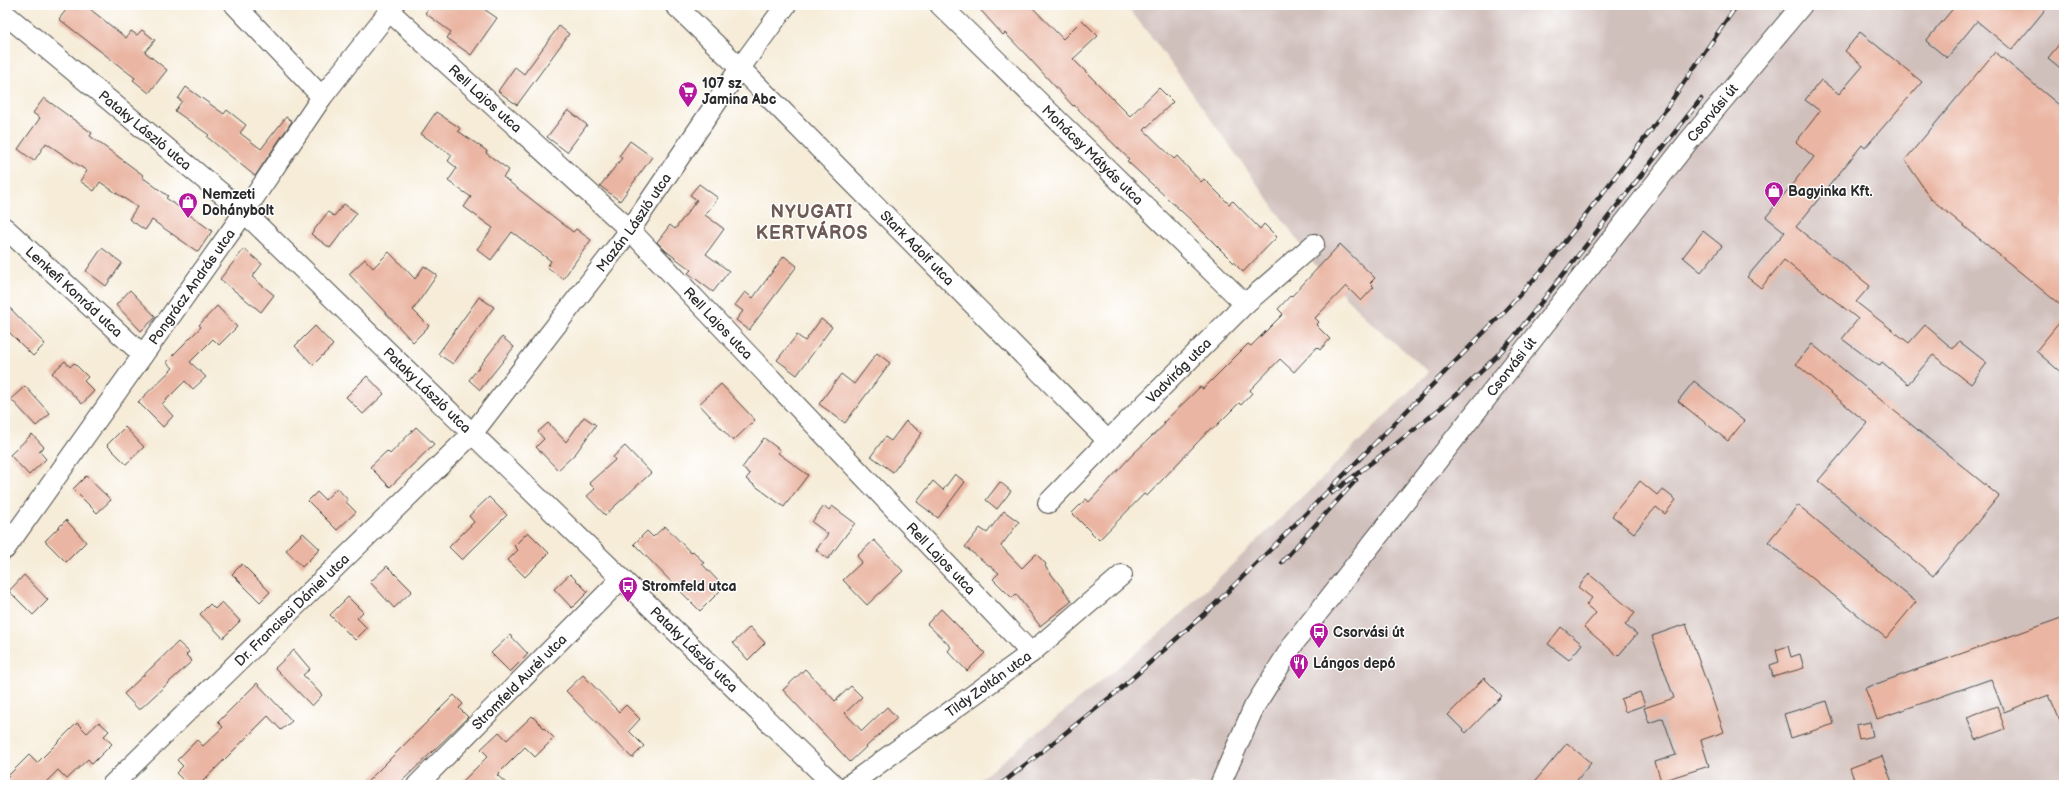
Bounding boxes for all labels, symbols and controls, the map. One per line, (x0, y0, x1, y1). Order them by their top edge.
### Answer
street label: Rell Lajos utca (445, 61, 525, 136)
place label: 107 sz Jamina Abc (702, 75, 777, 108)
supermarket icon: 107 sz Jamina Abc (677, 80, 699, 108)
street label: Csorvási út (1683, 80, 1742, 145)
street label: Pataky László utca (95, 87, 195, 174)
street label: Mohácsy Mátyás utca (1038, 101, 1147, 208)
street label: Mazán László utca (592, 170, 675, 275)
shop icon: Bagyinka Kft. (1763, 180, 1785, 208)
place label: Bagyinka Kft. (1788, 183, 1872, 200)
place label: Nemzeti Dohánybolt (202, 186, 274, 219)
shop icon: Nemzeti Dohánybolt (177, 191, 199, 219)
district label: NYUGATI KERTVÁROS (756, 202, 868, 244)
street label: Stark Adolf utca (877, 207, 958, 289)
street label: Pongrácz András utca (145, 225, 239, 348)
street label: Lenkefi Konrád utca (22, 243, 126, 341)
street label: Rell Lajos utca (680, 284, 757, 363)
street label: Csorvási út (1483, 333, 1540, 400)
street label: Vadvirág utca (1142, 334, 1215, 407)
street label: Pataky László utca (380, 344, 475, 436)
street label: Rell Lajos utca (903, 519, 979, 598)
street label: Dr. Francisci Dániel utca (231, 550, 353, 669)
bus stop icon: Stromfeld utca (617, 575, 639, 603)
place label: Stromfeld utca (642, 578, 737, 595)
street label: Pataky László utca (647, 603, 742, 696)
bus stop icon: Csorvási út (1308, 621, 1330, 649)
place label: Csorvási út (1333, 624, 1405, 641)
street label: Stromfeld Aurél utca (468, 631, 570, 733)
street label: Tildy Zoltán utca (942, 647, 1034, 721)
restaurant icon: Lángos depó (1288, 652, 1310, 680)
place label: Lángos depó (1313, 655, 1396, 672)

